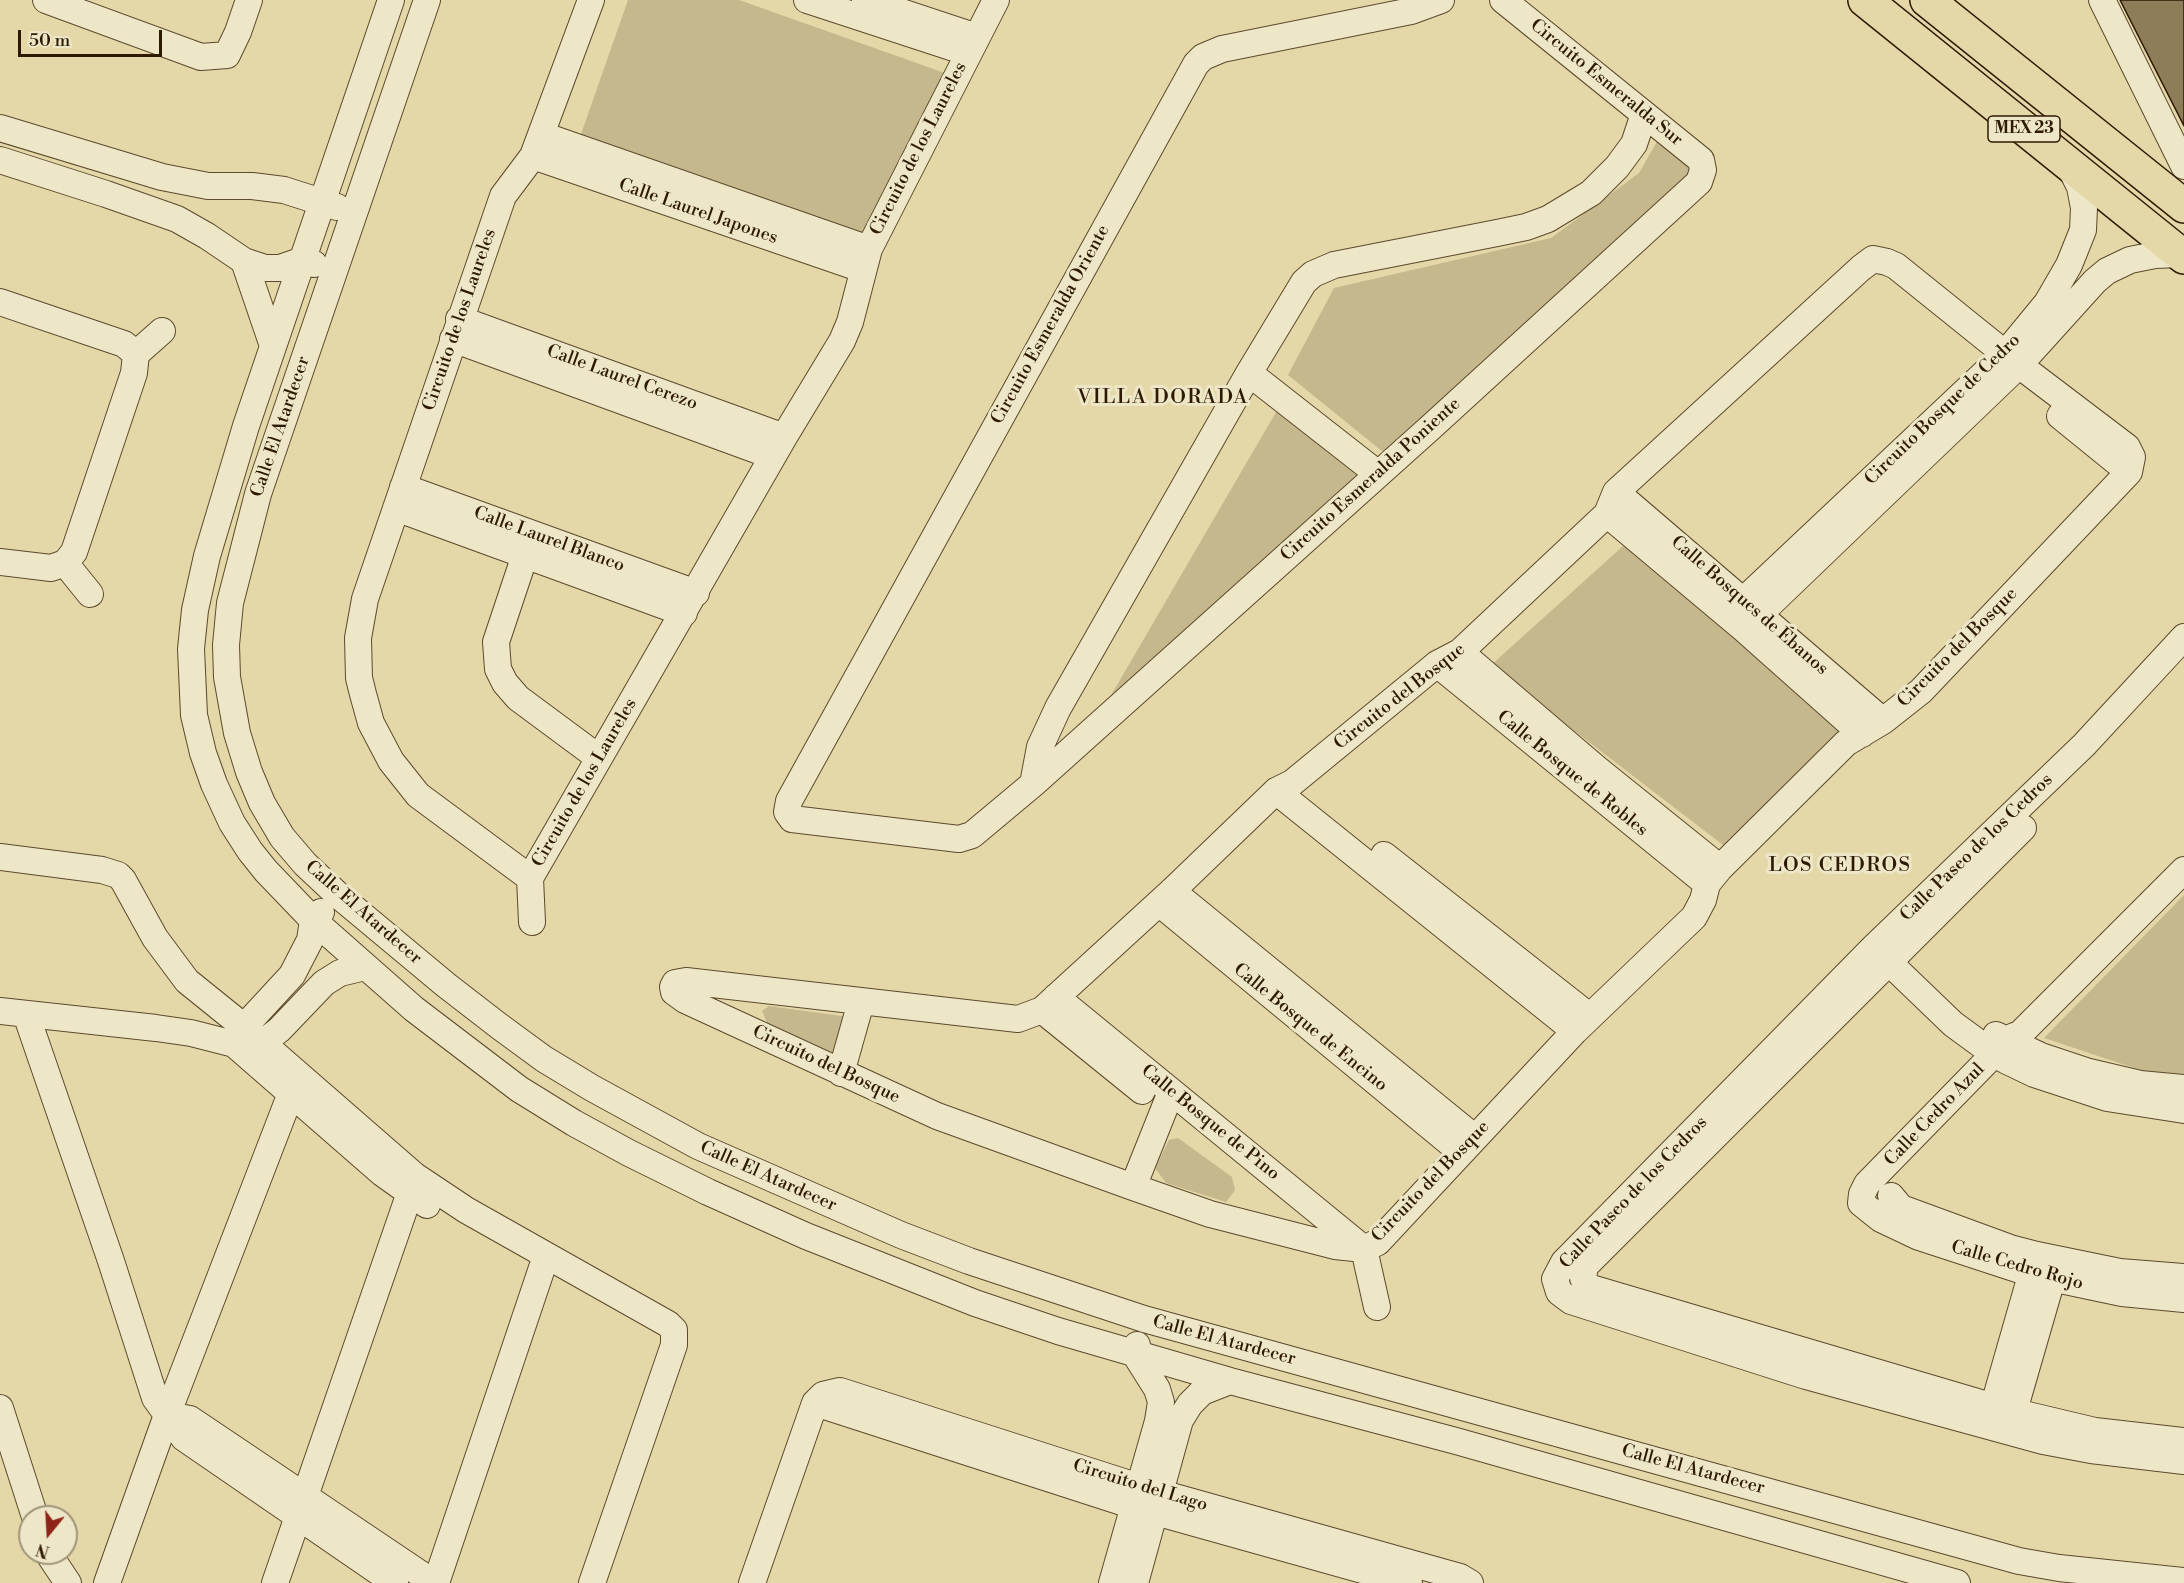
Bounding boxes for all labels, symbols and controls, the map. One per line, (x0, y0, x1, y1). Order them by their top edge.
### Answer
street label: Circuito Esmeralda Sur (1526, 15, 1686, 151)
scale bar (21, 18, 165, 56)
text: 50 m (29, 29, 70, 52)
street label: Circuito de los Laureles (866, 59, 972, 239)
road number: MEX 23 (1988, 116, 2060, 142)
street label: Calle Laurel Japones (616, 175, 780, 249)
street label: Circuito Esmeralda Oriente (987, 222, 1115, 428)
street label: Circuito de los Laureles (419, 226, 501, 414)
street label: Circuito Bosque de Cedro (1861, 330, 2025, 490)
street label: Calle Laurel Cerezo (544, 341, 700, 415)
street label: Calle El Atardecer (247, 354, 315, 500)
district label: VILLA DORADA (1077, 386, 1249, 410)
street label: Circuito Esmeralda Poniente (1277, 394, 1465, 566)
street label: Calle Laurel Blanco (471, 503, 627, 577)
street label: Calle Bosques de Ébanos (1666, 532, 1832, 680)
street label: Circuito del Bosque (1894, 584, 2022, 712)
street label: Circuito del Bosque (1330, 639, 1470, 755)
street label: Circuito de los Laureles (528, 695, 642, 871)
street label: Calle Bosque de Robles (1492, 707, 1652, 841)
street label: Calle Paseo de los Cedros (1896, 770, 2058, 926)
district label: LOS CEDROS (1768, 854, 1912, 878)
street label: Calle El Atardecer (300, 856, 426, 970)
street label: Calle Bosque de Encino (1229, 959, 1391, 1097)
street label: Circuito del Bosque (749, 1021, 903, 1109)
street label: Calle Cedro Azul (1880, 1059, 1990, 1171)
street label: Calle Bosque de Pino (1136, 1061, 1284, 1185)
street label: Calle Paseo de los Cedros (1556, 1112, 1712, 1274)
street label: Circuito del Bosque (1368, 1117, 1494, 1247)
street label: Calle El Atardecer (696, 1137, 840, 1217)
street label: Calle Cedro Rojo (1948, 1237, 2086, 1295)
street label: Calle El Atardecer (1150, 1311, 1298, 1371)
street label: Calle El Atardecer (1619, 1440, 1767, 1500)
street label: Circuito del Lago (1070, 1455, 1210, 1517)
north arrow (18, 1505, 78, 1565)
text: N (34, 1539, 52, 1562)

